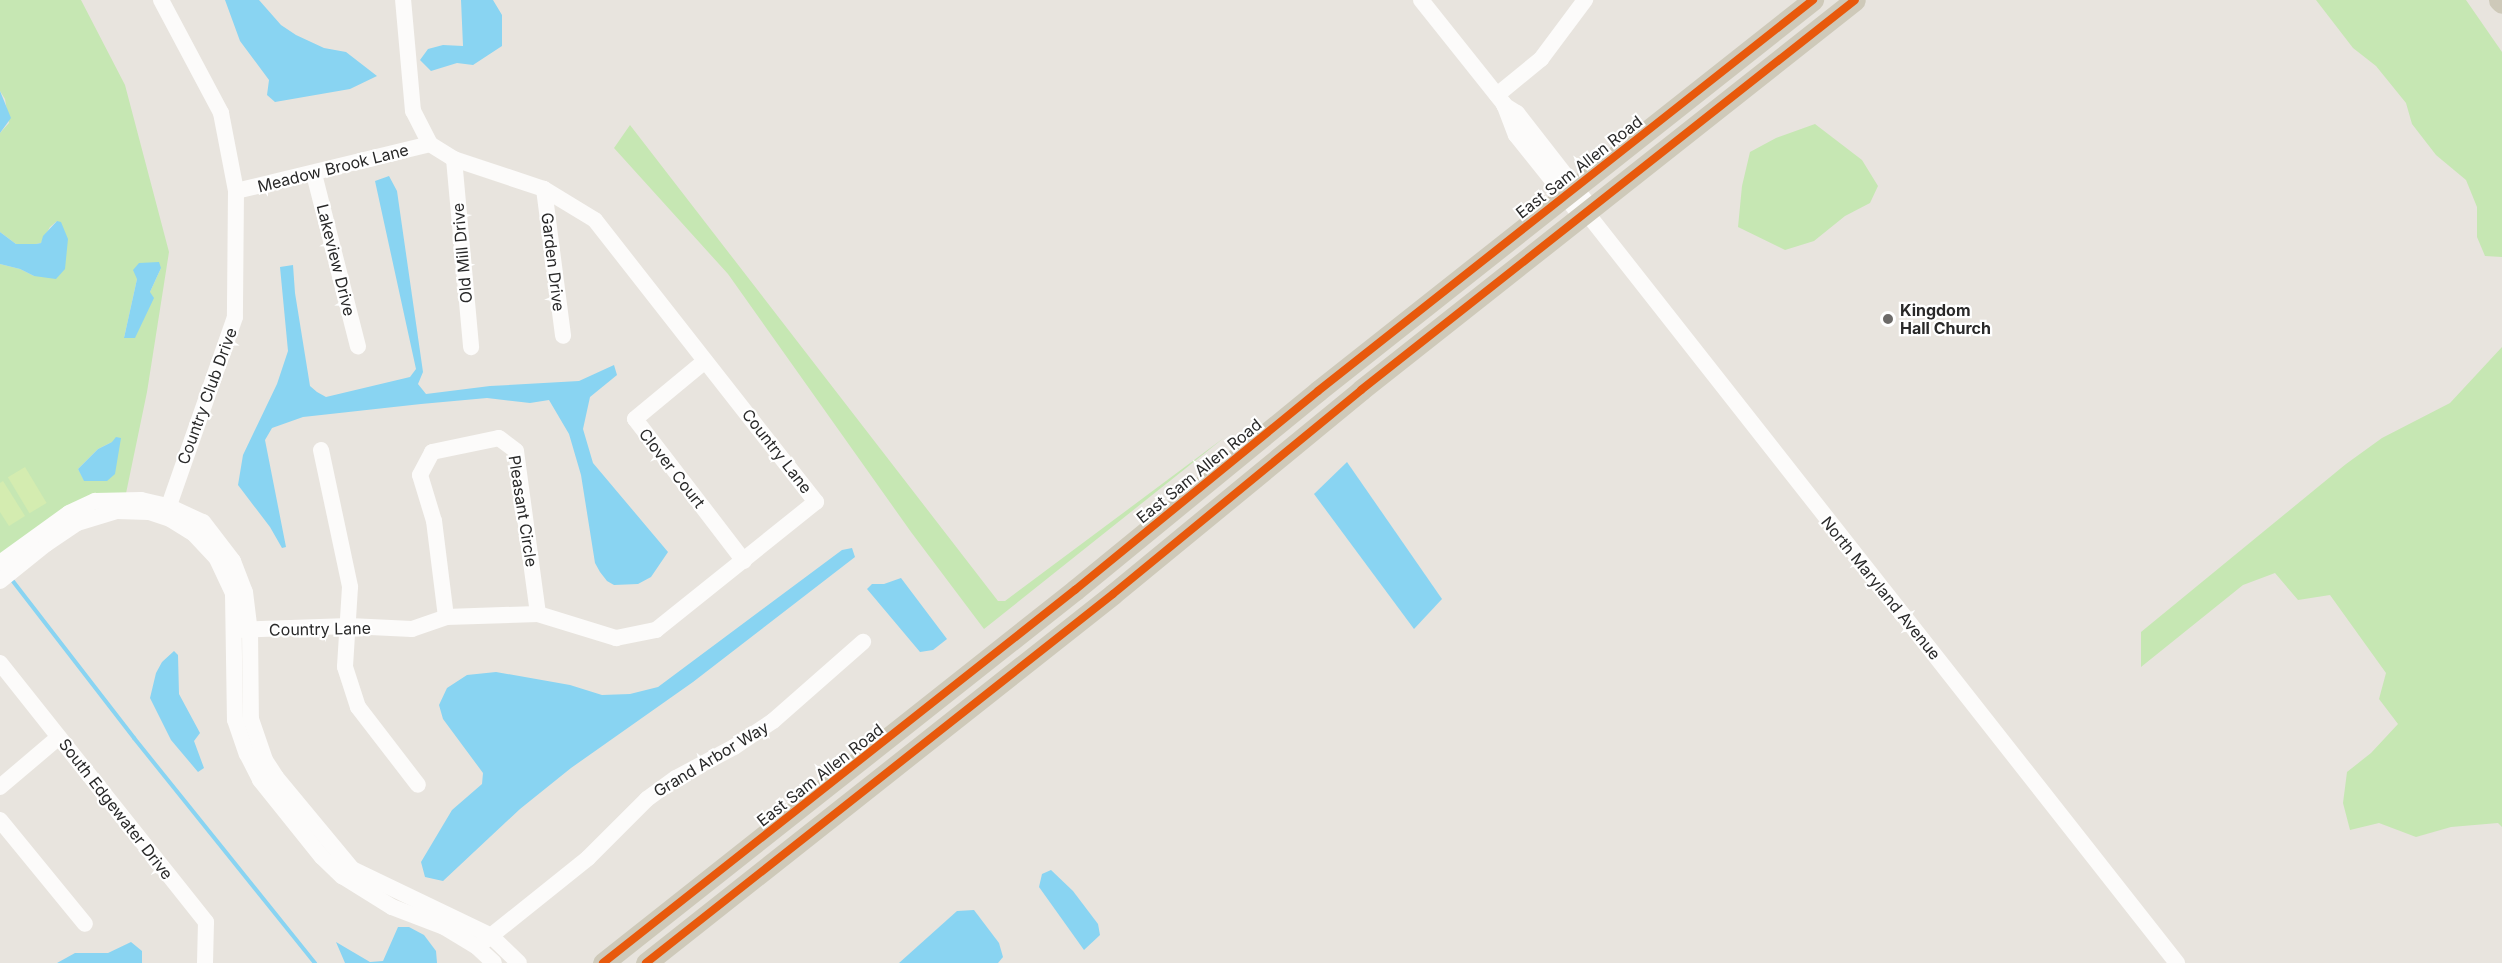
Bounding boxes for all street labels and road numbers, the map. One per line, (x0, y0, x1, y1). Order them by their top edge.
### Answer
street label: East Sam Allen Road (1512, 112, 1646, 222)
street label: Meadow Brook Lane (255, 140, 411, 196)
street label: Lakeview Drive (313, 202, 359, 318)
street label: Old Mill Drive (448, 202, 476, 304)
street label: Garden Drive (537, 211, 569, 313)
street label: Country Club Drive (173, 325, 241, 467)
street label: Country Lane (738, 405, 816, 497)
street label: East Sam Allen Road (1133, 415, 1265, 527)
street label: Clover Court (635, 424, 709, 512)
street label: Pleasant Circle (505, 454, 541, 568)
street label: North Maryland Avenue (1817, 513, 1945, 663)
street label: Country Lane (269, 619, 371, 639)
street label: Grand Arbor Way (650, 717, 772, 801)
street label: East Sam Allen Road (753, 720, 887, 830)
street label: South Edgewater Drive (55, 735, 177, 883)

